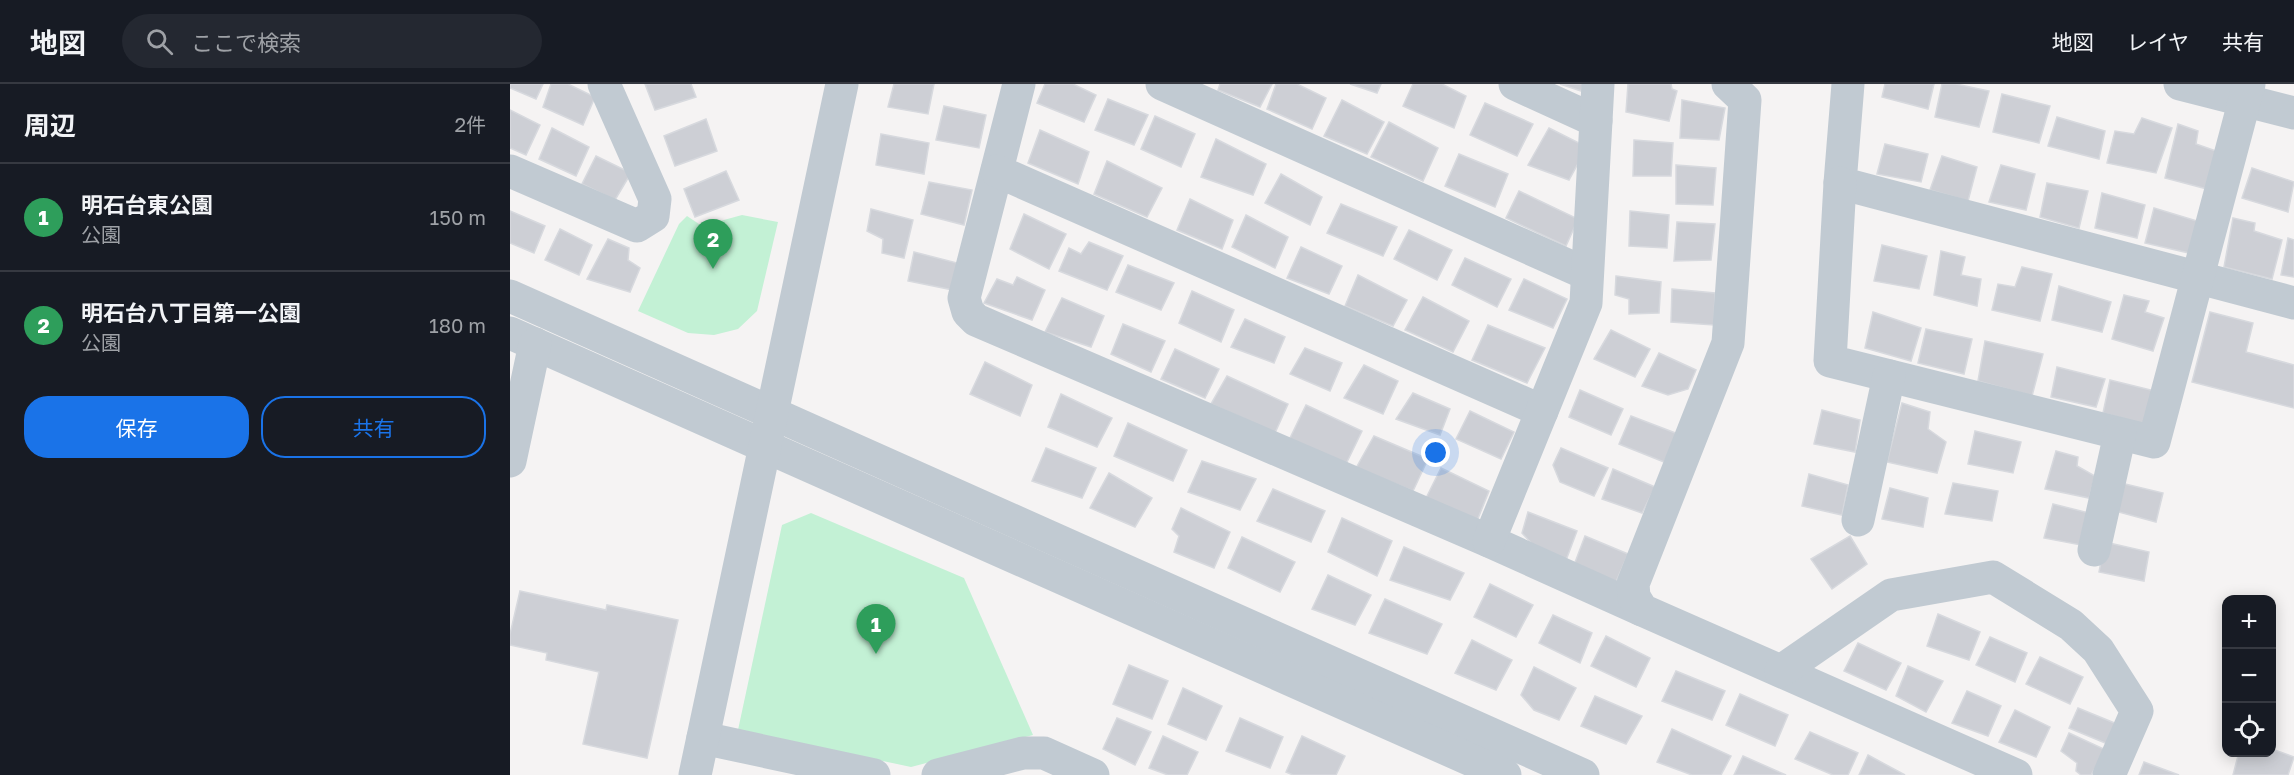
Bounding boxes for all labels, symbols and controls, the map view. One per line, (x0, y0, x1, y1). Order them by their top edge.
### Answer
search box (122, 14, 542, 68)
icon: search (143, 25, 176, 58)
text: 地図 (30, 26, 86, 59)
text: ここで検索 (191, 29, 301, 56)
text: 地図 (2052, 29, 2094, 55)
text: レイヤ (2127, 29, 2189, 55)
text: 共有 (2222, 29, 2264, 55)
text: 周辺 (24, 110, 76, 141)
text: 2件 (454, 112, 486, 136)
text: 明石台東公園 (81, 191, 213, 218)
text: 1 (38, 205, 49, 229)
text: 150 m (430, 205, 486, 229)
pin: 2 (694, 220, 732, 269)
text: 公園 (81, 222, 121, 246)
text: 明石台八丁目第一公園 (81, 299, 301, 326)
text: 2 (37, 313, 50, 337)
text: 180 m (429, 313, 486, 337)
text: 公園 (81, 330, 121, 354)
button: 保存 (24, 396, 249, 458)
button: 共有 (261, 396, 486, 458)
your location (1421, 438, 1450, 467)
map controls (2222, 595, 2276, 757)
button: + (2222, 595, 2276, 649)
pin: 1 (856, 604, 896, 654)
button: − (2222, 649, 2276, 703)
button: locate (2222, 703, 2276, 757)

